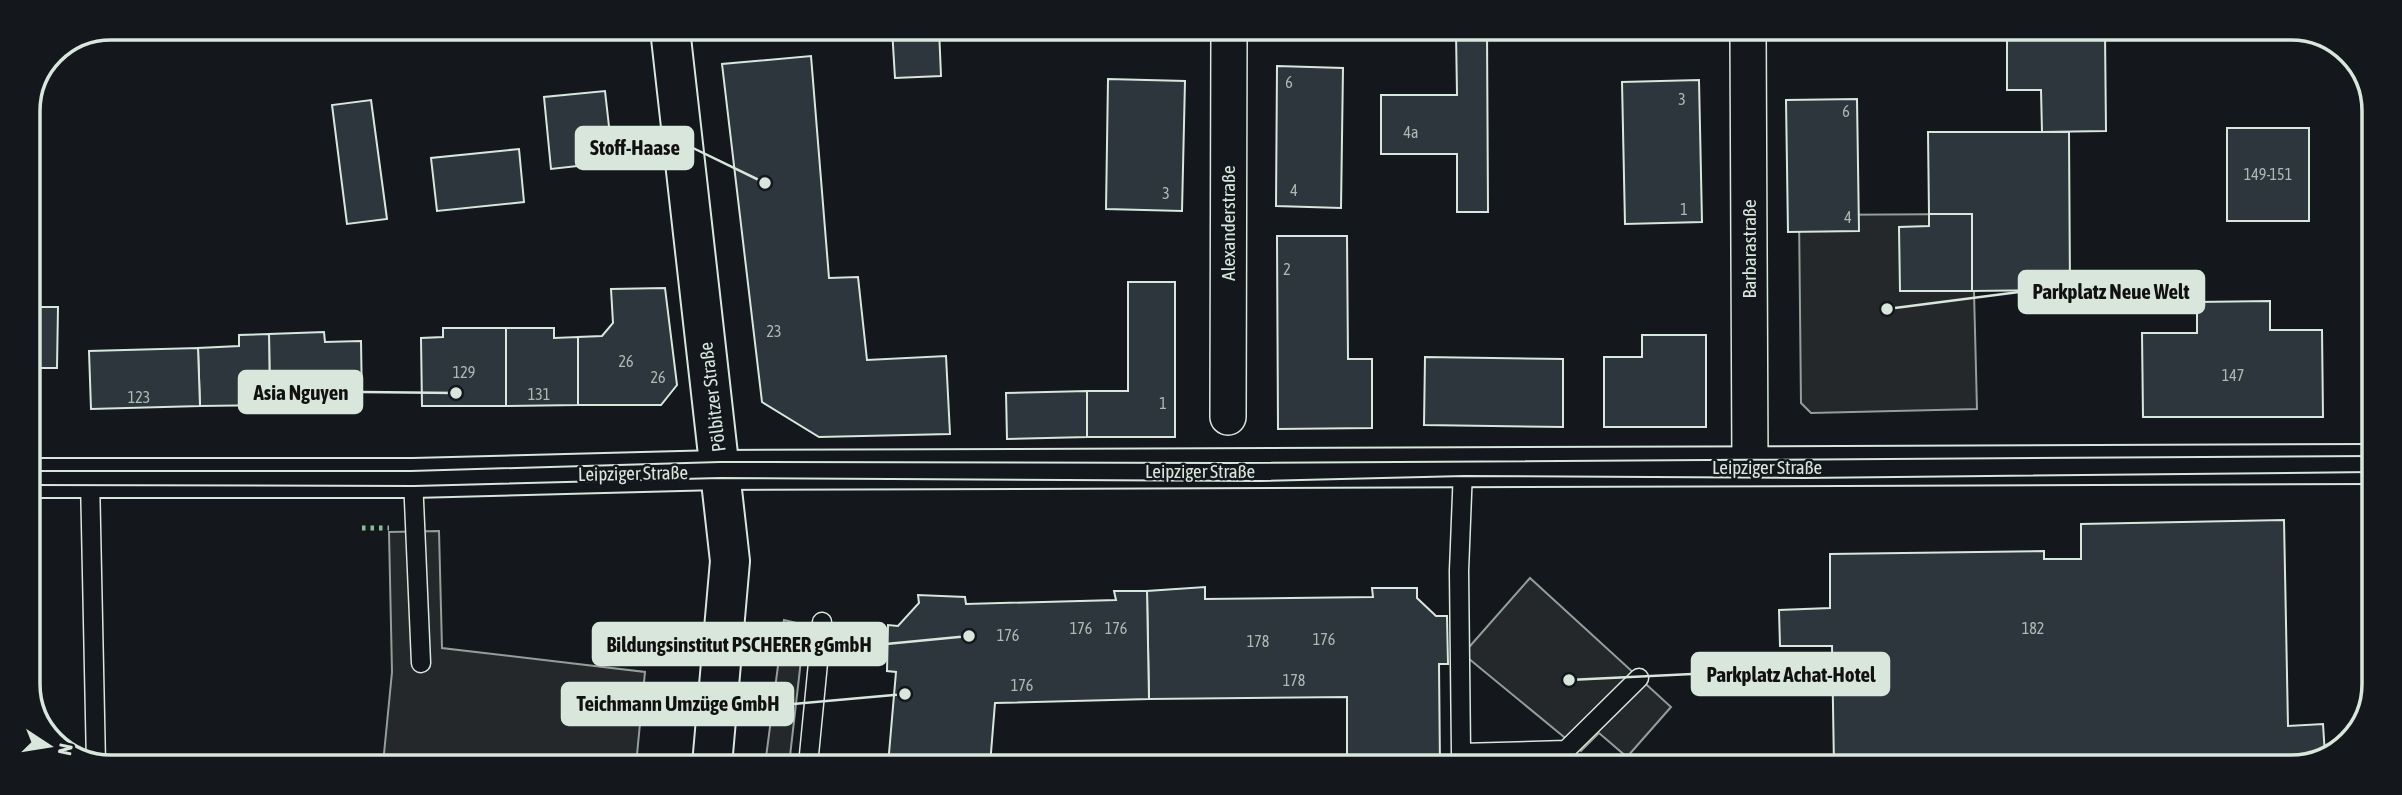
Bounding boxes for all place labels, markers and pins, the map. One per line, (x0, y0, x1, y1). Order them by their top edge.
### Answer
callout: Stoff-Haase (576, 127, 693, 169)
callout: Parkplatz Neue Welt (2019, 271, 2204, 313)
callout: Asia Nguyen (239, 371, 362, 413)
callout: Bildungsinstitut PSCHERER gGmbH (593, 623, 886, 665)
callout: Parkplatz Achat-Hotel (1692, 653, 1889, 695)
callout: Teichmann Umzüge GmbH (562, 683, 793, 725)

